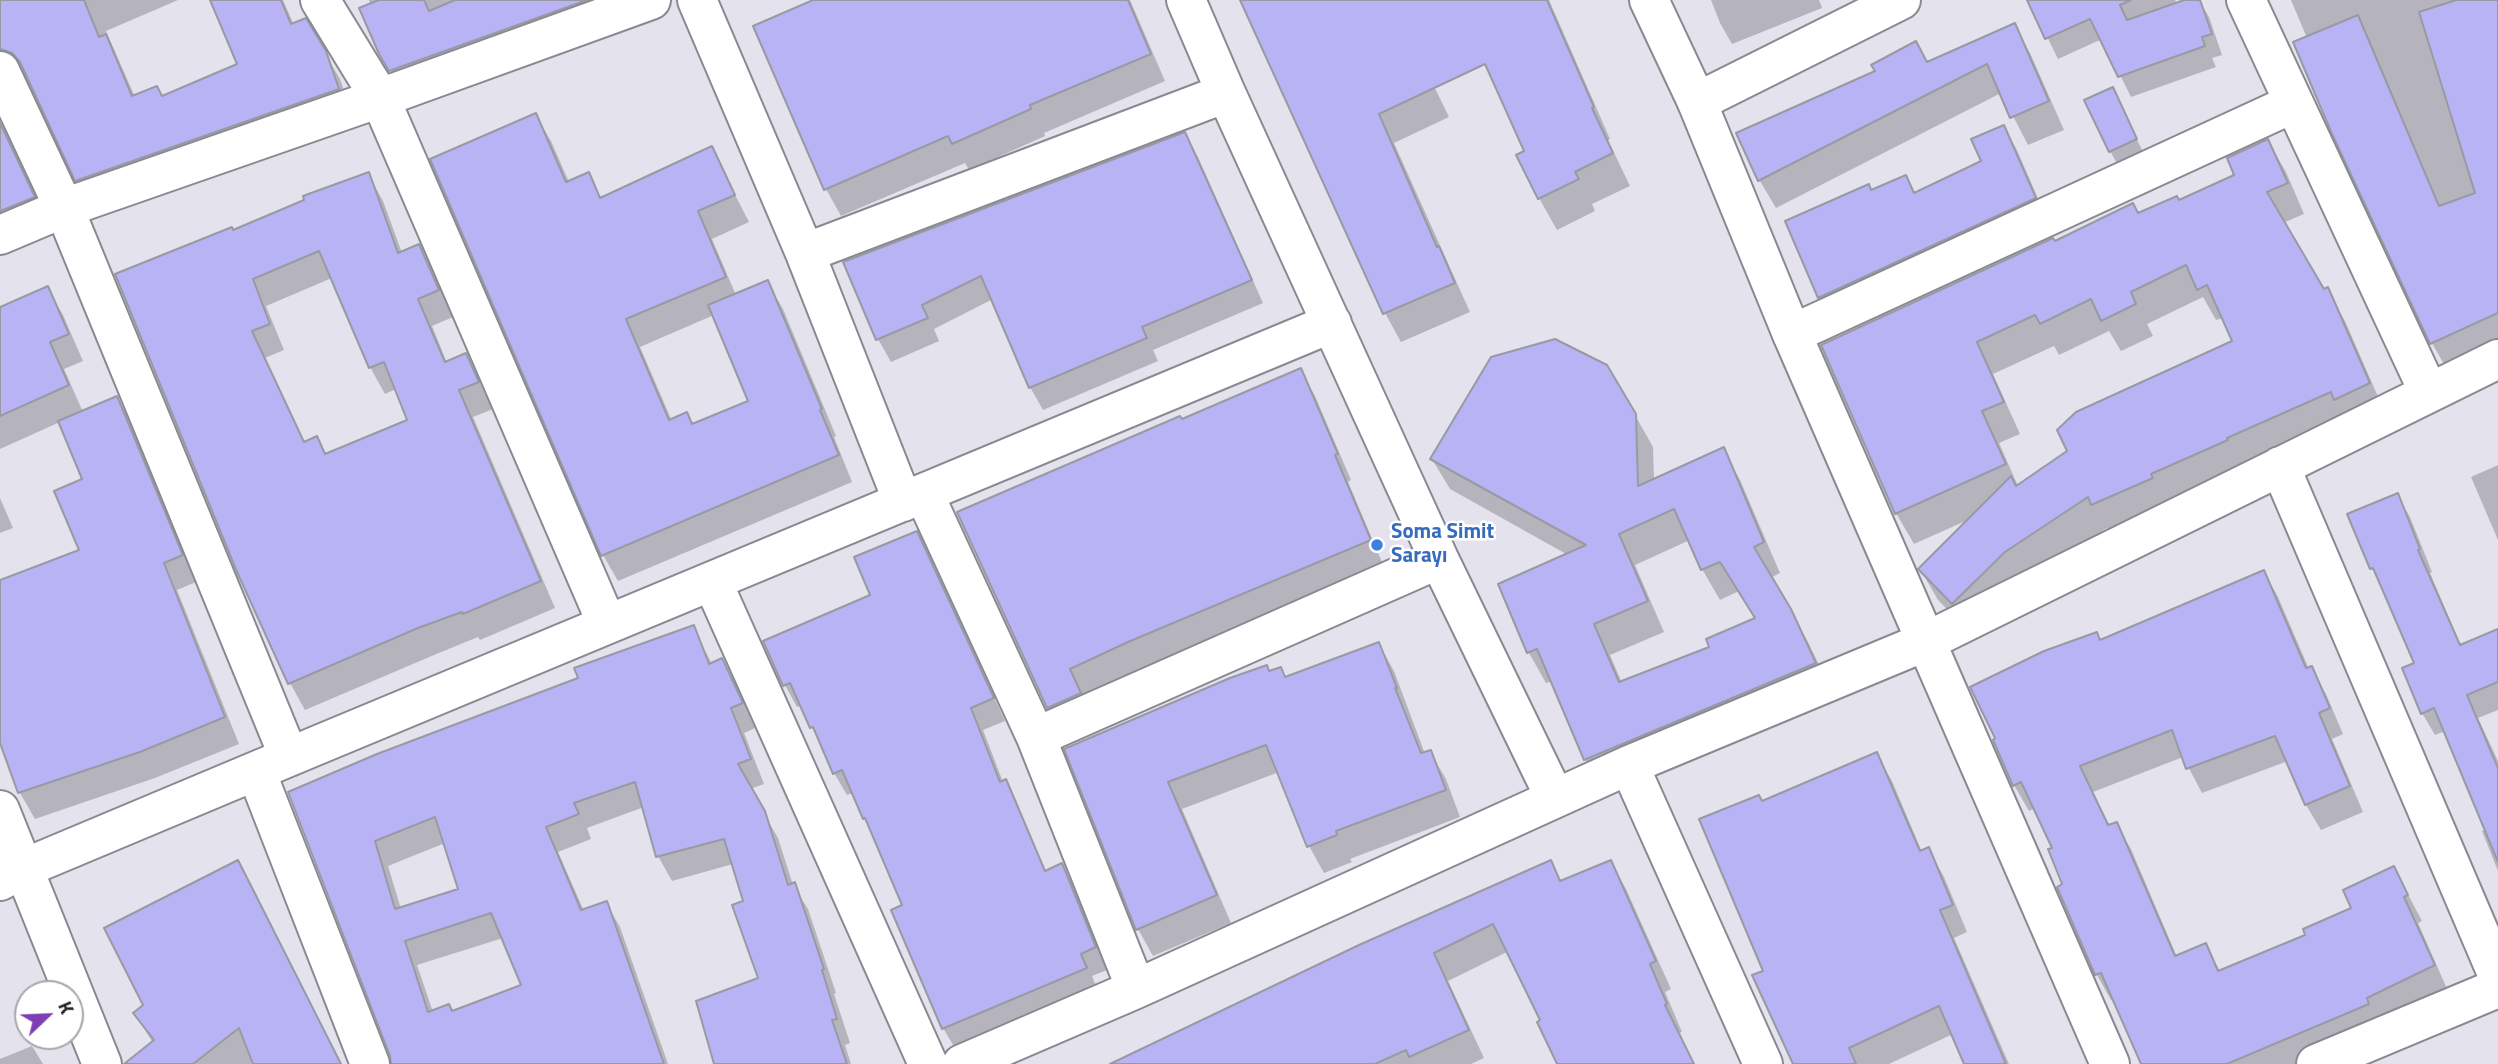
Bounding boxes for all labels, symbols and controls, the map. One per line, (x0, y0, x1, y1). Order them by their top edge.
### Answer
place label: Soma Simit Sarayı (1391, 520, 1494, 570)
marker: Soma Simit Sarayı (1369, 537, 1385, 553)
north arrow (14, 980, 84, 1050)
text: K (51, 997, 83, 1018)

